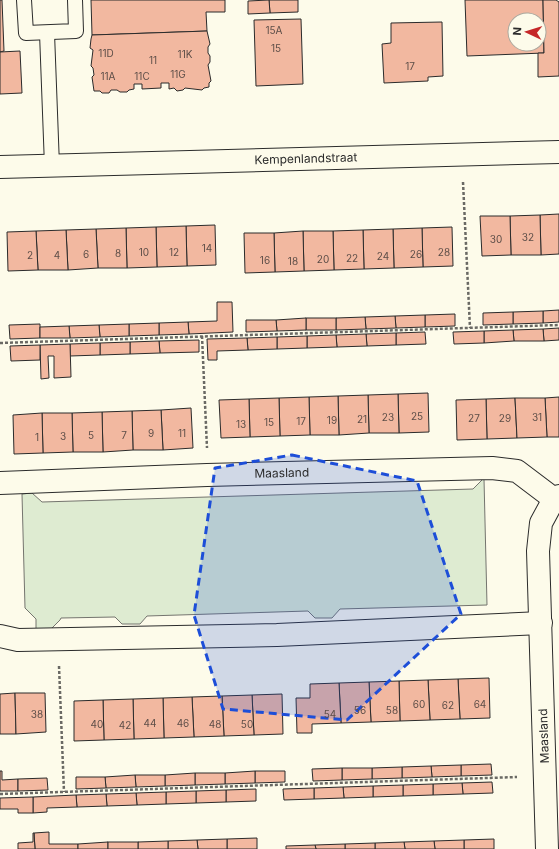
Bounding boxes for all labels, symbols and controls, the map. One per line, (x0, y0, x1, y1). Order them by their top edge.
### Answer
north arrow (507, 12, 547, 52)
house number: 15A (265, 24, 283, 36)
text: N (510, 27, 524, 36)
house number: 15 (271, 42, 281, 54)
house number: 11D (98, 47, 114, 59)
house number: 11K (178, 48, 193, 60)
house number: 11 (149, 54, 157, 66)
house number: 17 (405, 60, 415, 72)
house number: 11G (170, 68, 186, 80)
house number: 11A (100, 70, 116, 82)
house number: 11C (134, 70, 150, 82)
street label: Kempenlandstraat (254, 149, 358, 167)
house number: 32 (522, 231, 534, 243)
house number: 30 (490, 233, 502, 245)
house number: 14 (202, 242, 212, 254)
house number: 10 (139, 246, 149, 258)
house number: 12 (169, 246, 179, 258)
house number: 28 (438, 246, 450, 258)
house number: 8 (115, 247, 121, 259)
house number: 6 (83, 248, 89, 260)
house number: 26 (410, 248, 422, 260)
house number: 2 (27, 249, 33, 261)
house number: 4 (54, 249, 60, 261)
house number: 24 (377, 250, 389, 262)
house number: 22 (346, 252, 358, 264)
house number: 20 (317, 253, 329, 265)
house number: 16 (260, 254, 270, 266)
house number: 18 (288, 255, 298, 267)
house number: 25 (411, 410, 423, 422)
house number: 23 (382, 411, 394, 423)
house number: 31 (532, 411, 542, 423)
house number: 27 (468, 412, 480, 424)
house number: 29 (499, 412, 511, 424)
house number: 21 (357, 413, 367, 425)
house number: 19 (327, 414, 337, 426)
house number: 17 (296, 415, 306, 427)
house number: 15 (264, 416, 274, 428)
house number: 13 (236, 418, 246, 430)
house number: 9 (148, 427, 154, 439)
house number: 11 (178, 427, 186, 439)
house number: 5 (88, 429, 94, 441)
house number: 7 (121, 429, 127, 441)
house number: 3 (60, 430, 66, 442)
house number: 1 (35, 431, 39, 443)
street label: Maasland (254, 464, 309, 481)
house number: 60 (413, 698, 425, 710)
house number: 64 (474, 698, 486, 710)
house number: 62 (442, 699, 454, 711)
house number: 56 (354, 704, 366, 716)
house number: 58 (386, 704, 398, 716)
house number: 38 (31, 708, 43, 720)
house number: 54 (324, 708, 336, 720)
street label: Maasland (535, 708, 552, 764)
house number: 44 (144, 717, 156, 729)
house number: 46 (177, 717, 189, 729)
house number: 40 (91, 718, 103, 730)
house number: 48 (209, 718, 221, 730)
house number: 50 (241, 718, 253, 730)
house number: 42 (119, 719, 131, 731)

